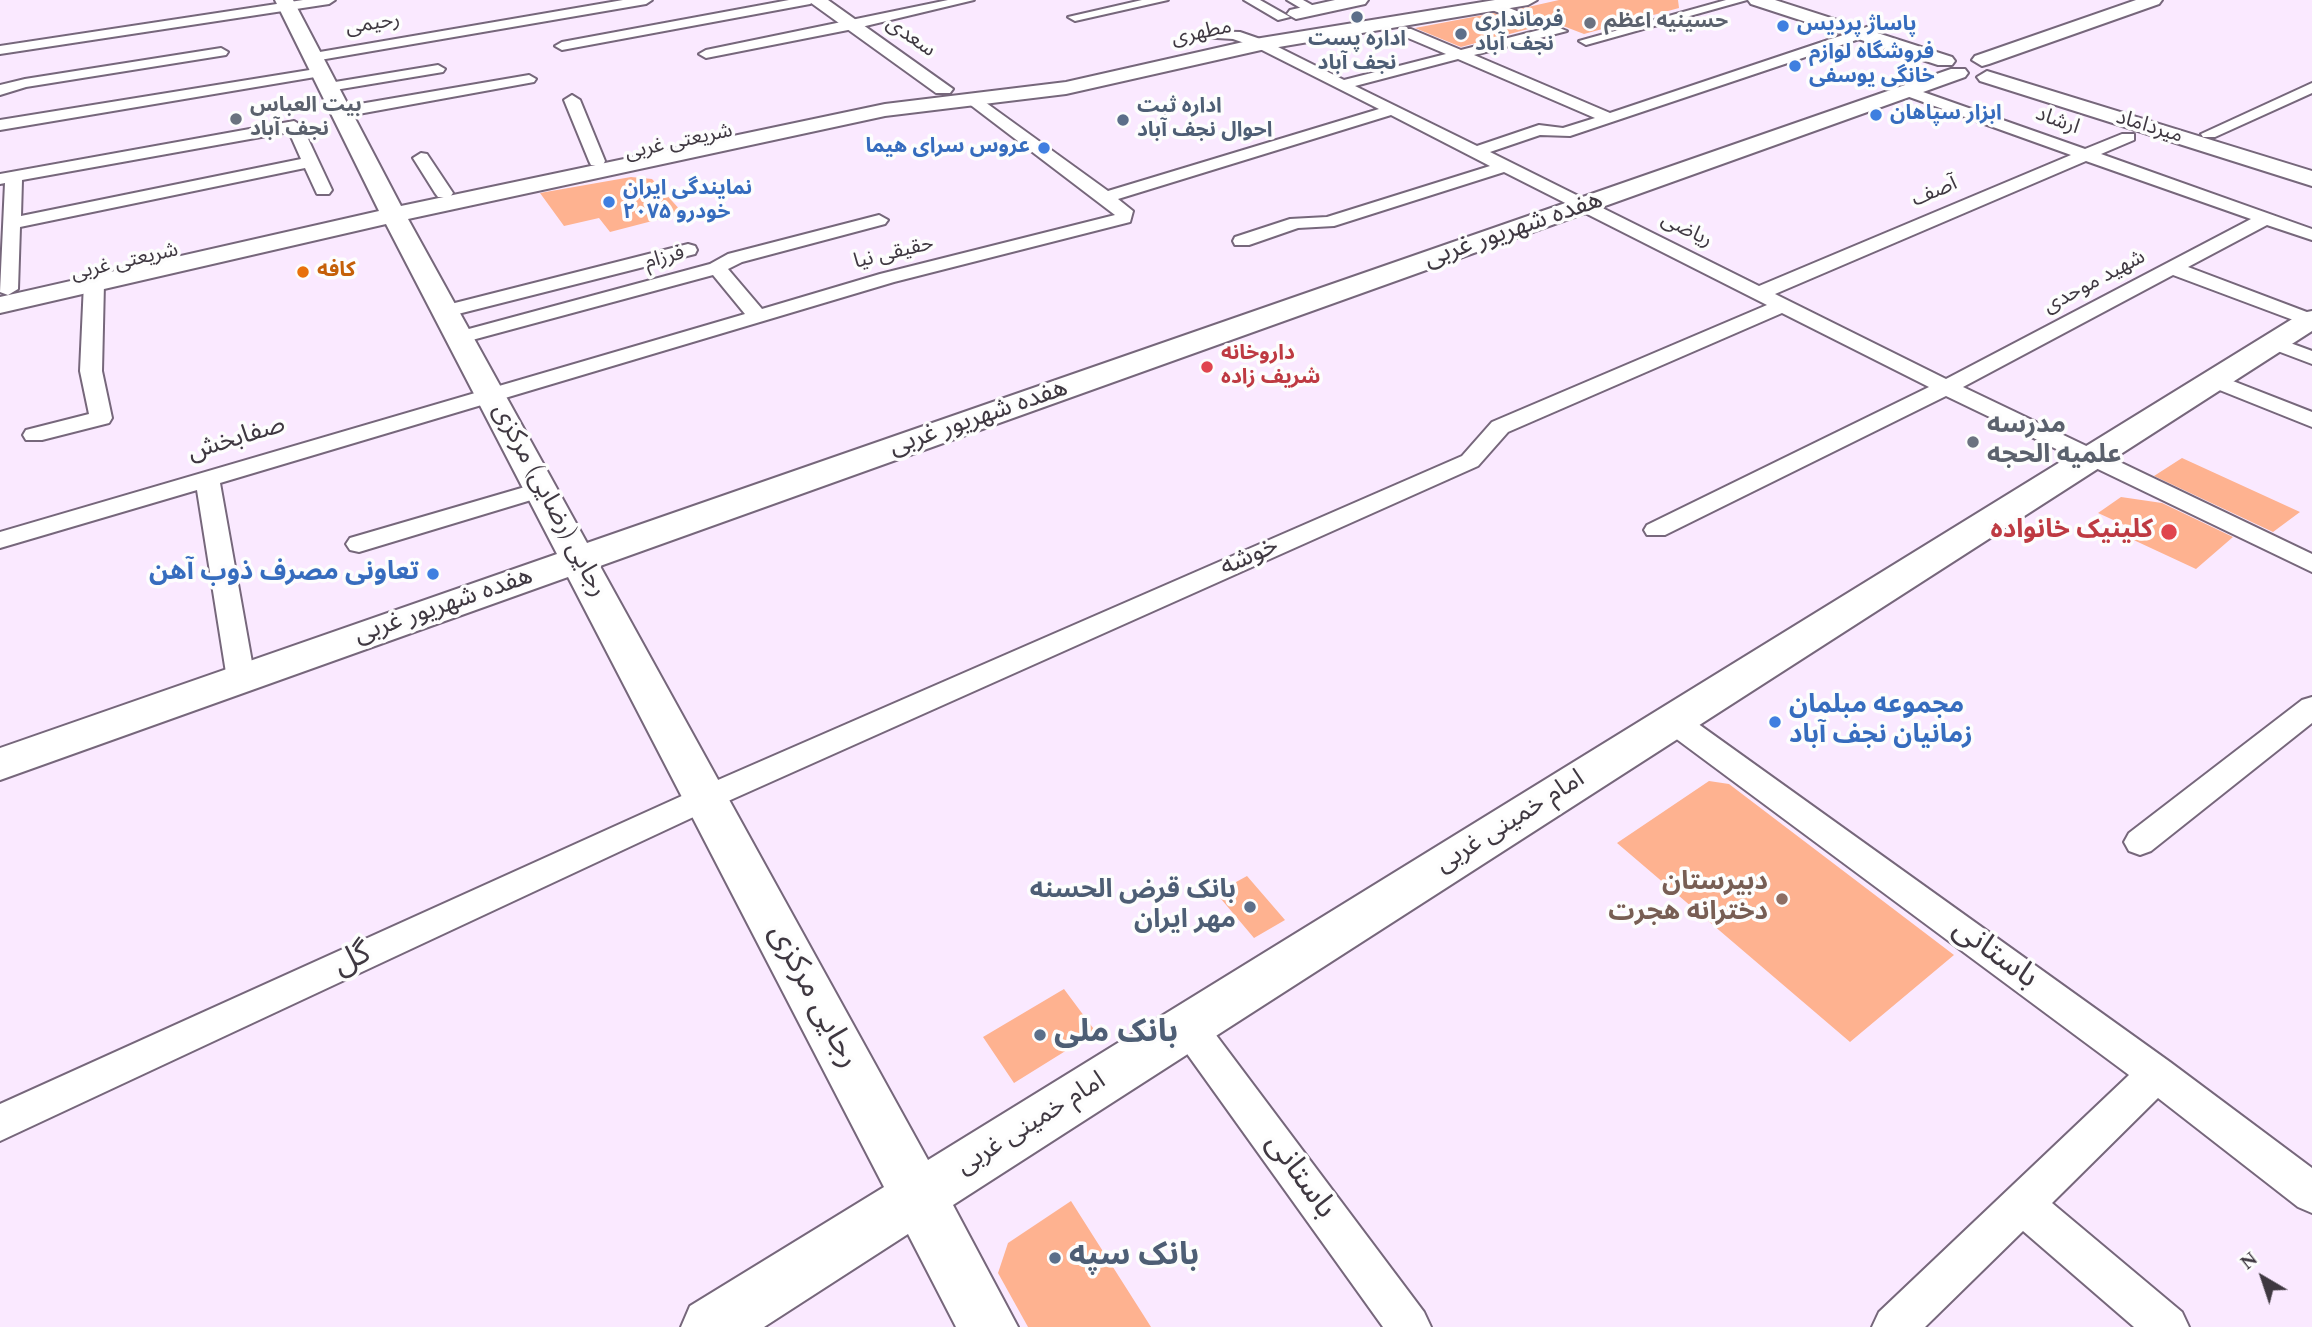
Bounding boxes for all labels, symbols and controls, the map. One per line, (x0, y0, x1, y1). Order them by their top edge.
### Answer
street label: رحیمی (344, 8, 402, 42)
marker: اداره پست نجف آباد (1349, 9, 1365, 25)
place label: فرمانداری نجف آباد (1475, 9, 1563, 59)
place label: حسینیه اعظم (1604, 10, 1728, 36)
street label: سعدی (880, 12, 940, 64)
place label: پاساژ پردیس (1797, 13, 1917, 39)
street label: مطهری (1170, 15, 1234, 53)
marker: حسینیه اعظم (1582, 15, 1598, 31)
marker: پاساژ پردیس (1775, 18, 1791, 34)
marker: فرمانداری نجف آباد (1453, 26, 1469, 42)
place label: اداره پست نجف آباد (1308, 28, 1406, 78)
place label: فروشگاه لوازم خانگی یوسفی (1809, 41, 1935, 91)
marker: فروشگاه لوازم خانگی یوسفی (1787, 58, 1803, 74)
place label: بیت العباس نجف آباد (250, 94, 362, 144)
place label: اداره ثبت احوال نجف آباد (1137, 95, 1272, 145)
place label: ابزار سپاهان (1890, 102, 2002, 128)
street label: ارشاد (2032, 103, 2082, 141)
street label: میرداماد (2112, 106, 2186, 150)
marker: ابزار سپاهان (1868, 107, 1884, 123)
marker: بیت العباس نجف آباد (228, 111, 244, 127)
marker: اداره ثبت احوال نجف آباد (1115, 112, 1131, 128)
street label: شریعتی غربی (623, 119, 735, 167)
place label: عروس سرای هیما (865, 135, 1030, 161)
marker: عروس سرای هیما (1036, 140, 1052, 156)
street label: آصف (1908, 172, 1962, 214)
place label: نمایندگی ایران خودرو ۲۰۷۵ (623, 177, 752, 227)
street label: هفده شهریور غربی (1421, 186, 1607, 276)
marker: نمایندگی ایران خودرو ۲۰۷۵ (601, 194, 617, 210)
street label: ریاضی (1656, 208, 1716, 254)
street label: حقیقی نیا (852, 232, 936, 276)
street label: شریعتی غربی (69, 238, 181, 288)
street label: فرزام (642, 242, 688, 276)
street label: شهید موحدی (2040, 246, 2150, 320)
place label: کافه (317, 259, 355, 285)
marker: کافه (295, 264, 311, 280)
place label: داروخانه شریف زاده (1221, 342, 1321, 392)
marker: داروخانه شریف زاده (1199, 359, 1215, 375)
street label: هفده شهریور غربی (886, 374, 1072, 464)
street label: رجایی (رضایی) مرکزی (484, 399, 612, 603)
street label: صفابخش (184, 410, 290, 470)
place label: مدرسه علمیه الحجه (1987, 411, 2122, 472)
marker: مدرسه علمیه الحجه (1965, 434, 1981, 450)
place label: کلینیک خانواده (1990, 516, 2153, 548)
marker: کلینیک خانواده (2159, 522, 2179, 542)
street label: خوشه (1216, 531, 1284, 585)
place label: تعاونی مصرف ذوب آهن (149, 558, 419, 590)
street label: هفده شهریور غربی (351, 562, 537, 652)
marker: تعاونی مصرف ذوب آهن (425, 566, 441, 582)
place label: مجموعه مبلمان زمانیان نجف آباد (1789, 691, 1973, 752)
marker: مجموعه مبلمان زمانیان نجف آباد (1767, 714, 1783, 730)
street label: امام خمینی غربی (1431, 765, 1591, 881)
place label: دبیرستان دخترانه هجرت (1608, 868, 1768, 930)
place label: بانک قرض الحسنه مهر ایران (1030, 876, 1236, 938)
marker: دبیرستان دخترانه هجرت (1774, 891, 1790, 907)
marker: بانک قرض الحسنه مهر ایران (1242, 899, 1258, 915)
street label: باستانی (1944, 911, 2044, 999)
street label: رجایی مرکزی (758, 918, 866, 1076)
street label: گل (328, 936, 378, 986)
place label: بانک ملی (1054, 1016, 1178, 1054)
marker: بانک ملی (1032, 1027, 1048, 1043)
street label: امام خمینی غربی (952, 1067, 1112, 1183)
street label: باستانی (1255, 1127, 1343, 1227)
place label: بانک سپه (1069, 1239, 1199, 1277)
north arrow (2228, 1243, 2298, 1313)
text: N (2234, 1245, 2265, 1277)
marker: بانک سپه (1047, 1250, 1063, 1266)

